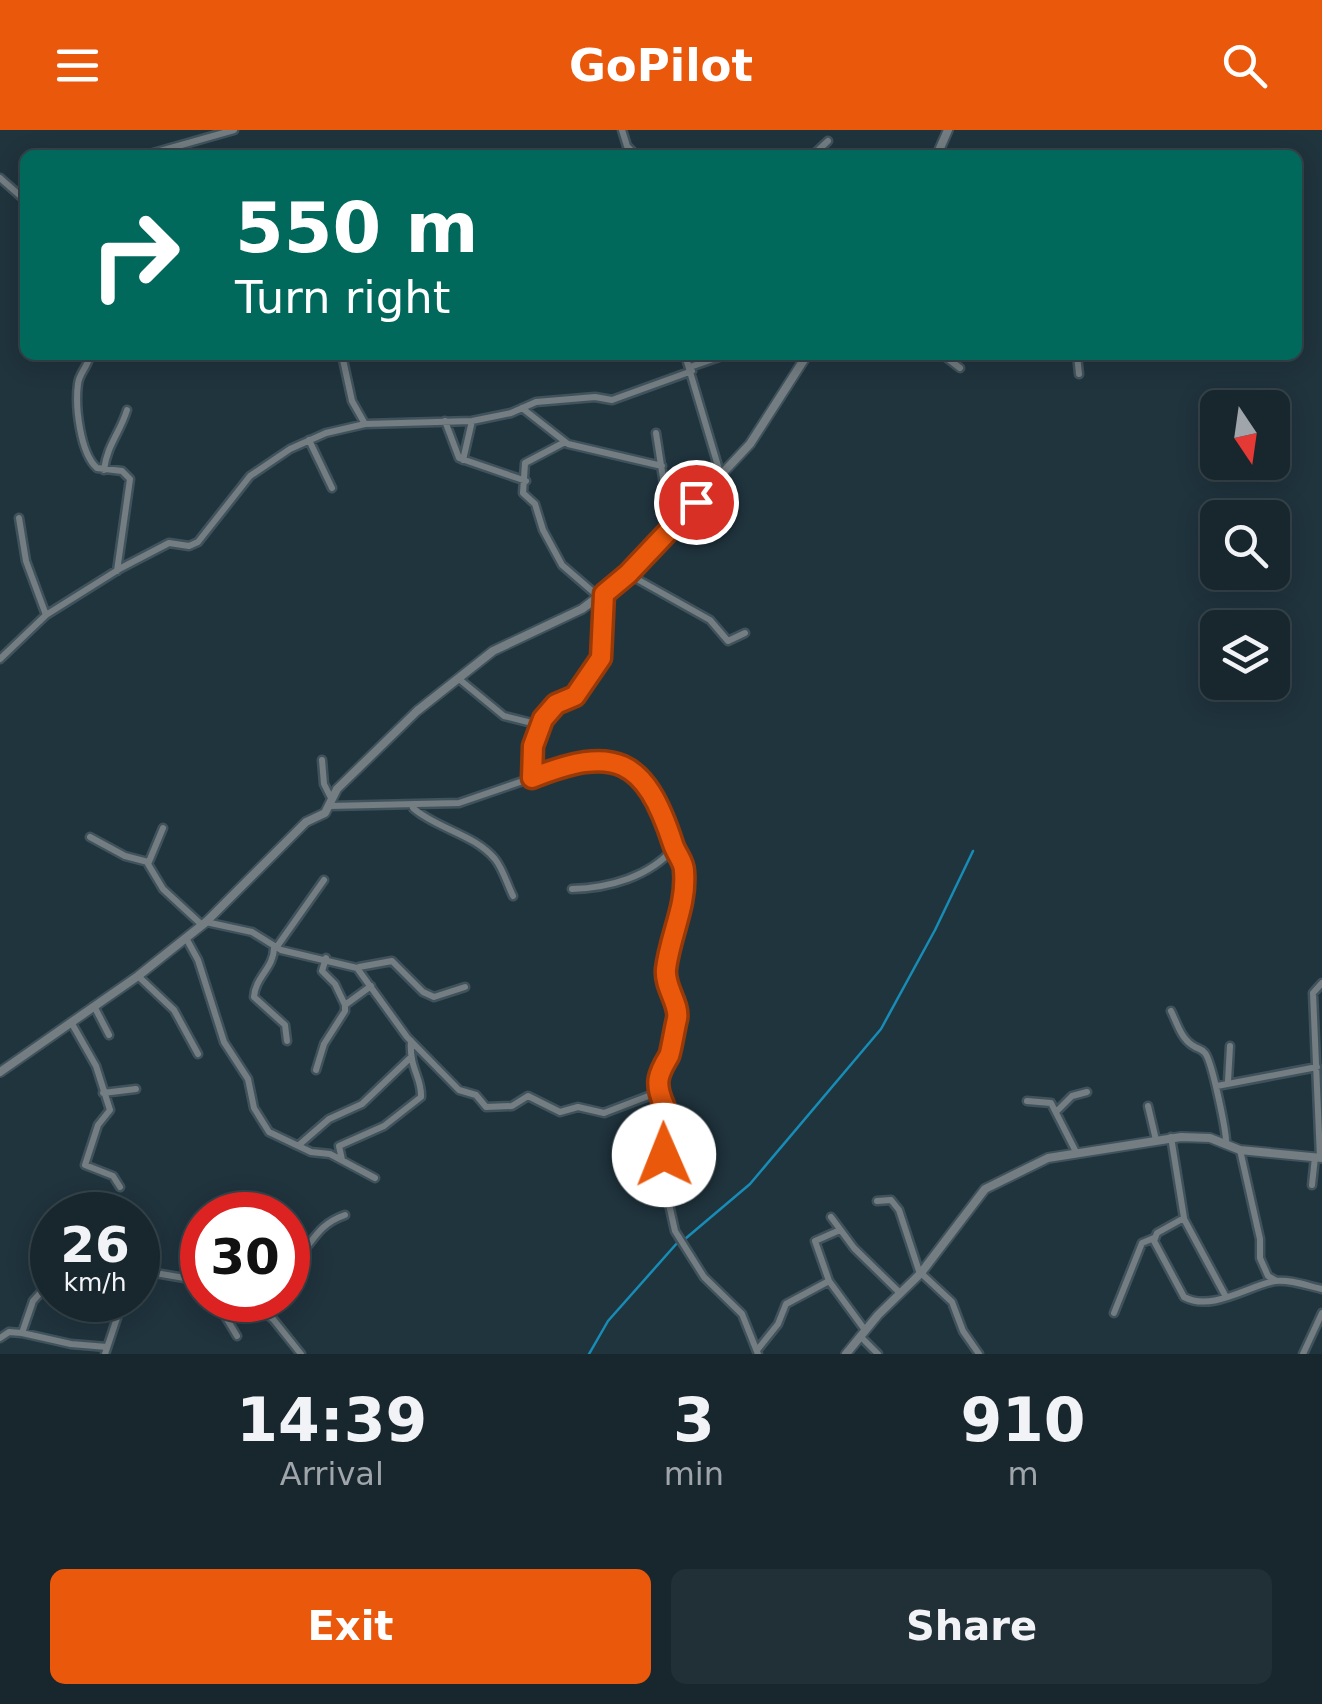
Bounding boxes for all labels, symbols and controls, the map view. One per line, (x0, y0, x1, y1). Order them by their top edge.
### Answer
icon: menu (50, 38, 105, 93)
icon: search (1217, 38, 1272, 93)
text: GoPilot (569, 39, 753, 92)
text: 550 m (235, 187, 478, 269)
icon: right (70, 190, 200, 320)
text: Turn right (235, 271, 450, 324)
north arrow (1200, 390, 1290, 480)
map controls (1200, 390, 1290, 700)
pin (654, 460, 739, 545)
icon: arrive (669, 475, 724, 530)
button: search (1200, 500, 1290, 590)
button: layers (1200, 610, 1290, 700)
position arrow (612, 1103, 716, 1207)
speed limit sign: 30 (180, 1192, 310, 1322)
text: 26 (60, 1216, 130, 1274)
text: km/h (63, 1268, 127, 1297)
text: 14:39 (236, 1385, 427, 1455)
text: 3 (673, 1385, 715, 1455)
text: 910 (960, 1385, 1086, 1455)
text: Arrival (280, 1455, 384, 1493)
text: min (664, 1455, 724, 1493)
text: m (1007, 1455, 1039, 1493)
button: Exit (50, 1569, 651, 1684)
button: Share (671, 1569, 1272, 1684)

